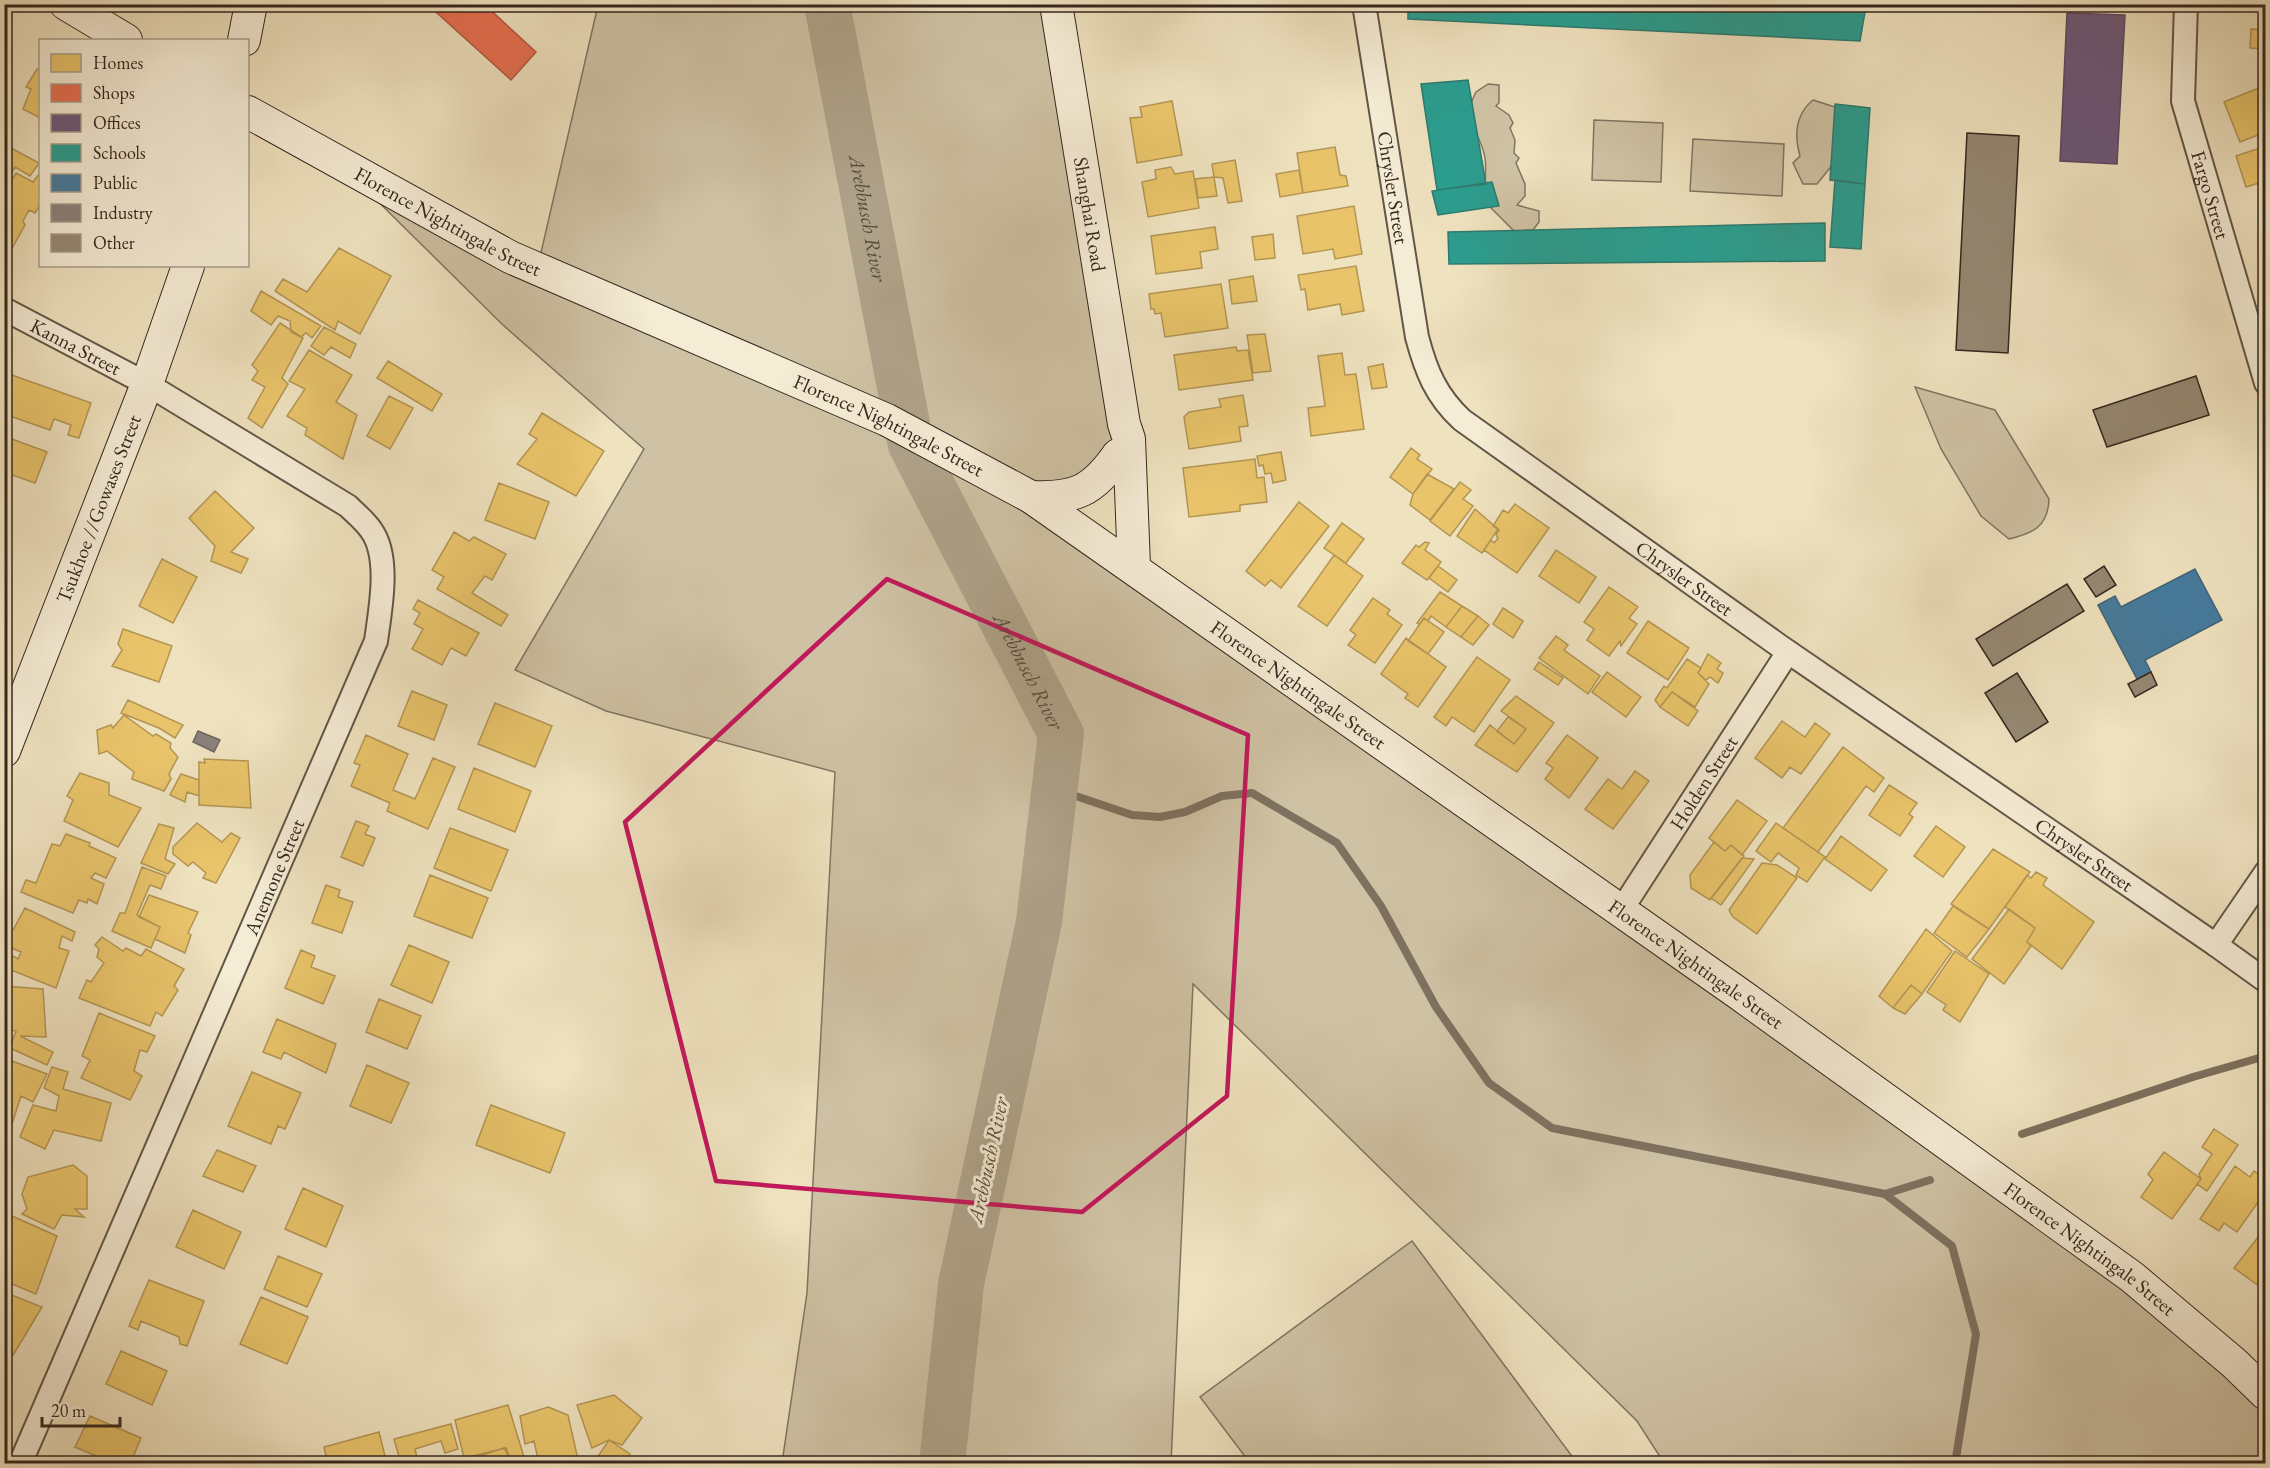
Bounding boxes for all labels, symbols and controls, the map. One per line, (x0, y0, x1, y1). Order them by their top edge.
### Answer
legend (39, 39, 249, 267)
text: Homes (93, 51, 144, 74)
text: Shops (93, 81, 135, 104)
text: Offices (93, 111, 141, 134)
street label: Chrysler Street (1371, 129, 1415, 247)
text: Schools (93, 141, 146, 164)
street label: Fargo Street (2185, 148, 2236, 243)
water label: Arebbusch River (843, 151, 894, 284)
street label: Shanghai Road (1068, 155, 1112, 274)
street label: Florence Nightingale Street (350, 161, 546, 282)
text: Public (93, 171, 137, 194)
text: Industry (93, 201, 153, 224)
text: Other (93, 231, 135, 254)
street label: Kanna Street (26, 312, 126, 381)
street label: Florence Nightingale Street (790, 368, 989, 483)
street label: Tsukhoe //Gowases Street (50, 410, 147, 607)
street label: Chrysler Street (1631, 535, 1739, 622)
water label: Arebbusch River (987, 606, 1071, 735)
street label: Florence Nightingale Street (1206, 614, 1392, 755)
street label: Holden Street (1664, 730, 1744, 835)
street label: Chrysler Street (2030, 812, 2139, 898)
street label: Anemone Street (237, 814, 310, 940)
street label: Florence Nightingale Street (1603, 893, 1789, 1035)
water label: Arebbusch River (961, 1094, 1014, 1227)
street label: Florence Nightingale Street (1999, 1176, 2182, 1322)
scale bar (42, 1390, 120, 1428)
text: 20 m (51, 1399, 86, 1422)

